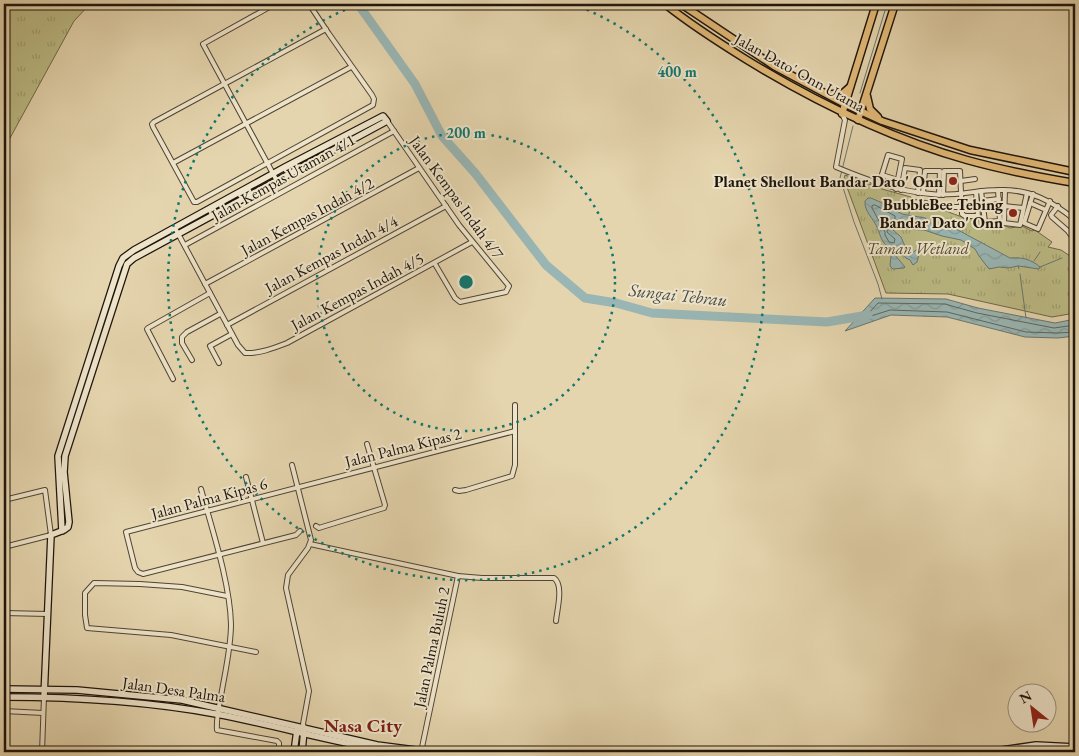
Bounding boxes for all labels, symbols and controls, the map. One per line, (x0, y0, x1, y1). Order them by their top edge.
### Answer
street label: Jalan Dato' Onn Utama (729, 27, 869, 117)
text: 400 m (657, 62, 697, 81)
text: 200 m (446, 123, 486, 142)
street label: Jalan Kempas Utaman 4/1 (206, 129, 359, 227)
street label: Jalan Kempas Indah 4/7 (404, 130, 509, 263)
place label: Planet Shellout Bandar Dato' Onn (714, 171, 943, 192)
street label: Jalan Kempas Indah 4/2 (235, 172, 378, 261)
marker: Planet Shellout Bandar Dato' Onn (947, 175, 959, 187)
place label: BubbleBee Tebing Bandar Dato' Onn (879, 194, 1004, 233)
marker: BubbleBee Tebing Bandar Dato' Onn (1007, 207, 1019, 219)
street label: Jalan Kempas Indah 4/4 (259, 210, 402, 299)
park label: Taman Wetland (867, 238, 970, 259)
street label: Jalan Kempas Indah 4/5 (285, 248, 427, 336)
centre of rings (457, 273, 475, 291)
water label: Sungai Tebrau (627, 278, 728, 312)
street label: Jalan Palma Kipas 2 (341, 423, 464, 473)
street label: Jalan Palma Kipas 6 (147, 473, 270, 525)
street label: Jalan Palma Buluh 2 (408, 584, 455, 711)
street label: Jalan Desa Palma (119, 672, 227, 707)
north arrow (1006, 684, 1056, 734)
text: N (1016, 686, 1035, 707)
district label: Nasa City (324, 713, 403, 738)

